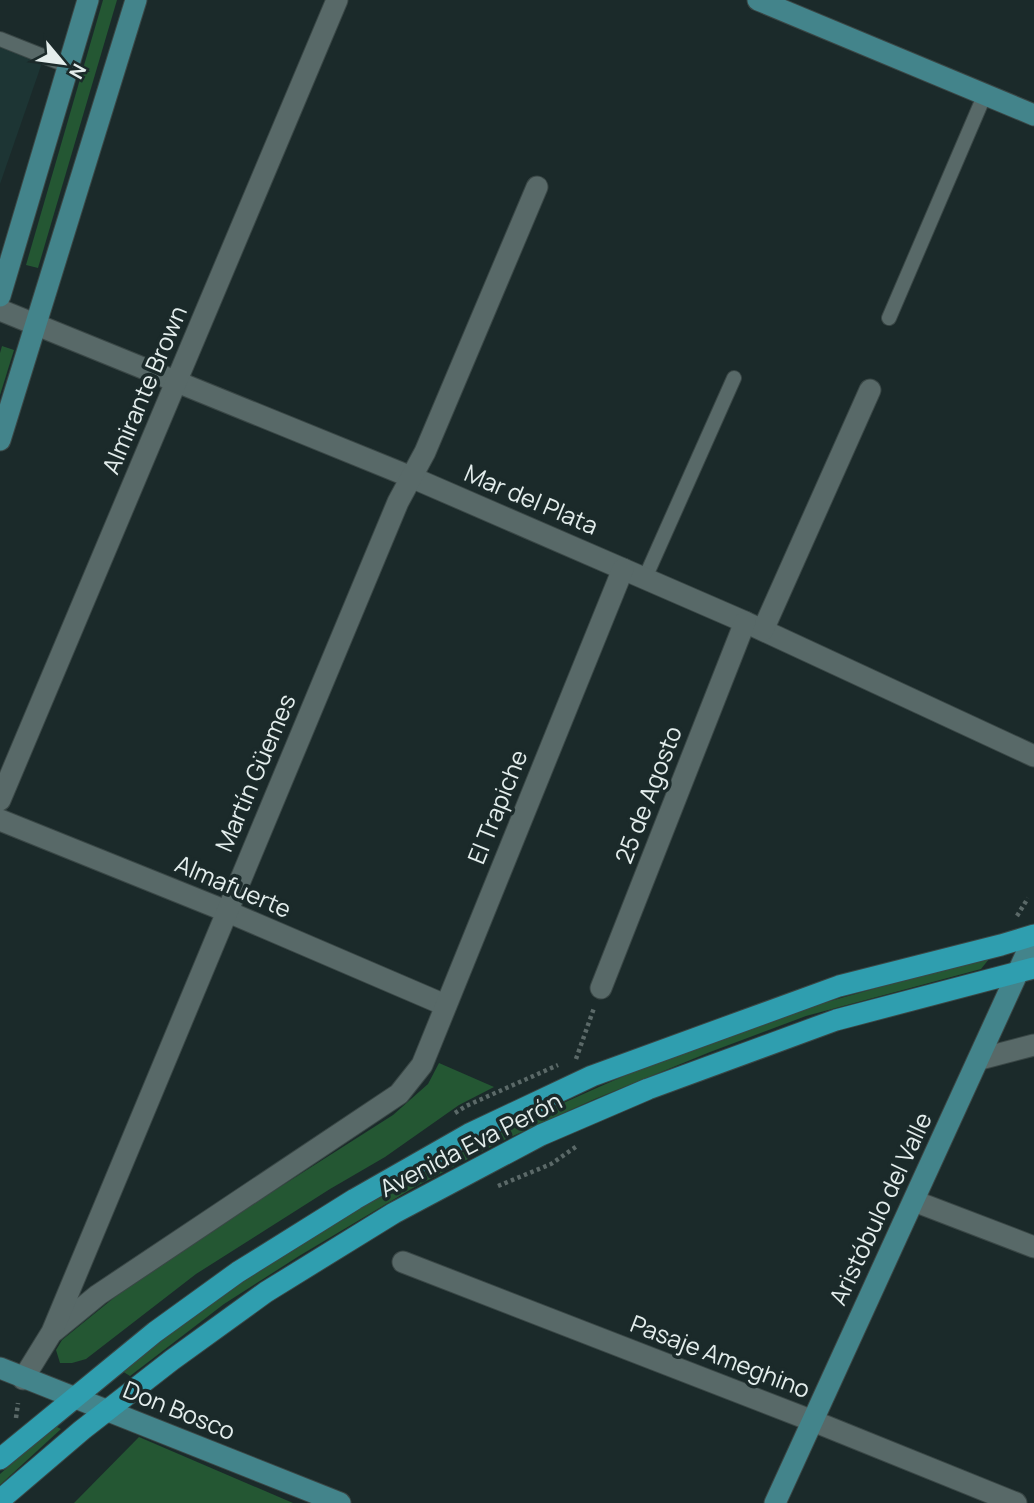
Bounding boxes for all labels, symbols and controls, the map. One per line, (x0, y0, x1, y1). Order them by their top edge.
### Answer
north arrow (28, 28, 98, 98)
text: N (63, 59, 93, 84)
street label: Almirante Brown (93, 300, 194, 479)
street label: Mar del Plata (460, 456, 603, 542)
street label: Martín Güemes (207, 689, 303, 856)
street label: 25 de Agosto (606, 721, 689, 868)
street label: El Trapiche (459, 745, 534, 868)
street label: Almafuerte (170, 846, 297, 925)
street label: Avenida Eva Perón (374, 1083, 567, 1204)
street label: Aristóbulo del Valle (821, 1107, 939, 1310)
street label: Pasaje Ameghino (626, 1306, 815, 1405)
street label: Don Bosco (119, 1372, 240, 1447)

